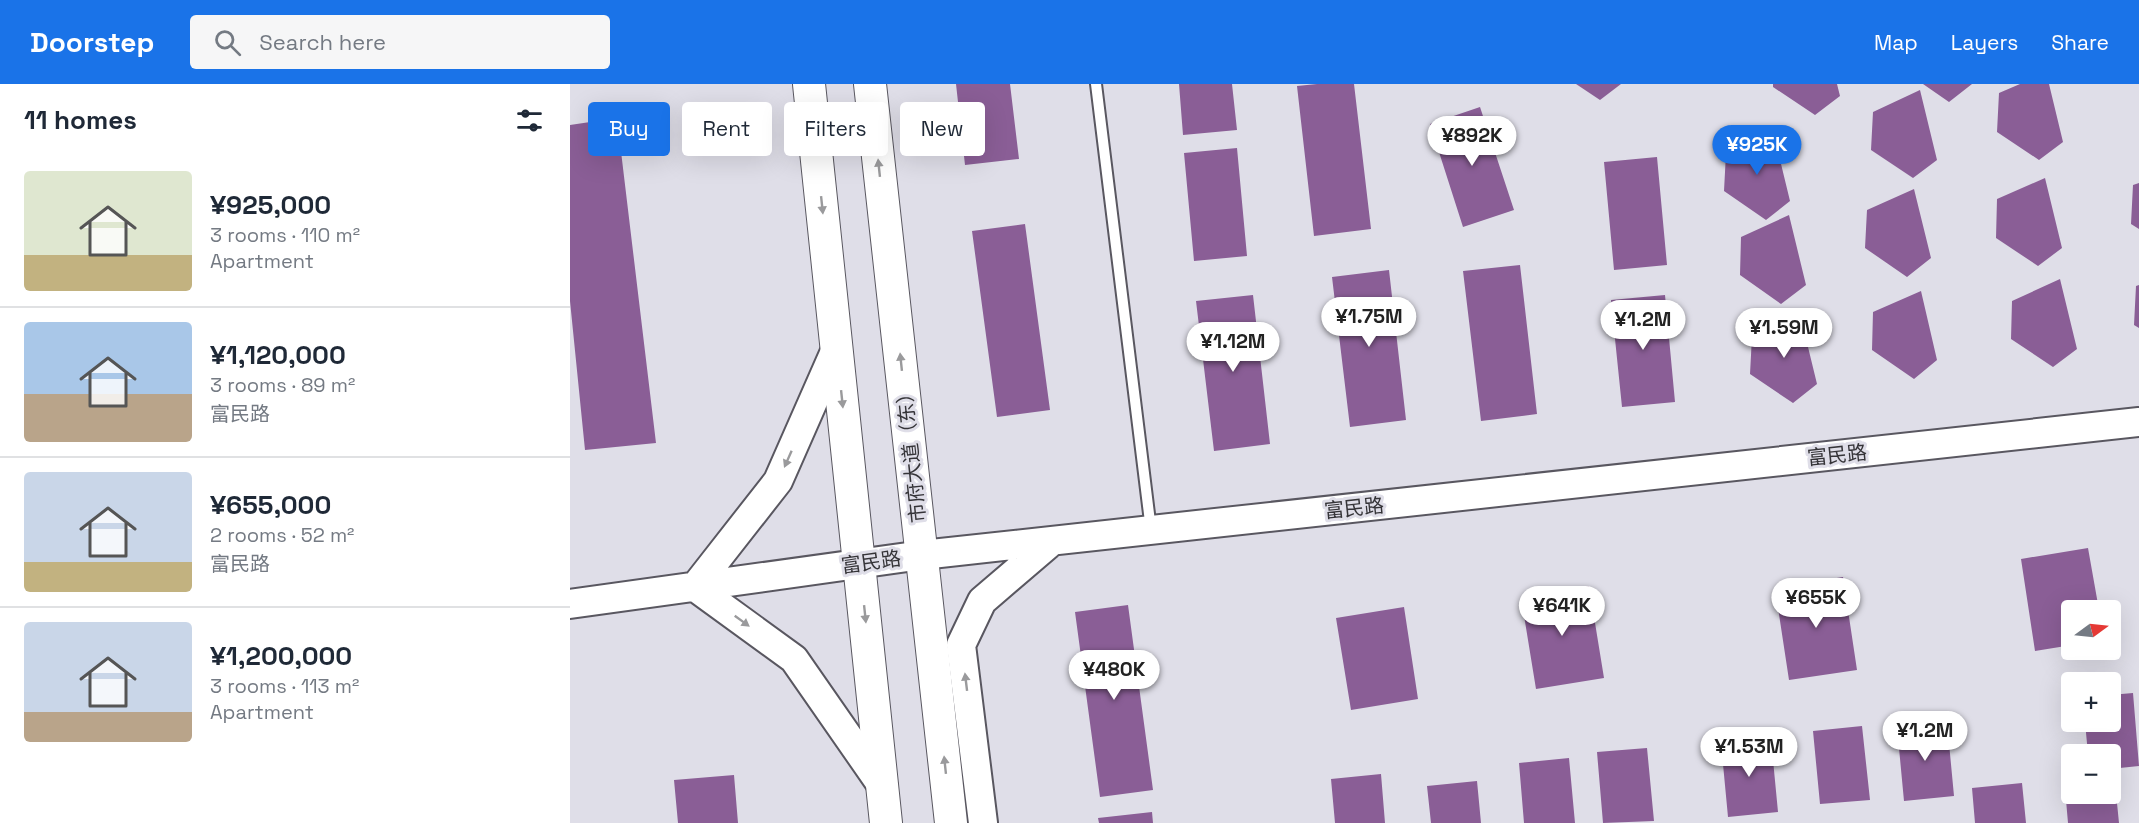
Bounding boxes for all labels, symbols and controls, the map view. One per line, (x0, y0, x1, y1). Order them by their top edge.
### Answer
search box (190, 15, 610, 69)
text: Doorstep (30, 24, 154, 60)
icon: search (211, 26, 244, 59)
text: Search here (259, 28, 386, 56)
text: Map (1874, 29, 1918, 56)
text: Layers (1951, 29, 2018, 56)
text: Share (2051, 29, 2109, 56)
chip: Buy (588, 102, 670, 156)
chip: Rent (682, 102, 772, 156)
chip: Filters (784, 102, 888, 156)
chip: New (900, 102, 985, 156)
text: 11 homes (24, 103, 137, 137)
icon: filters (513, 104, 546, 137)
pin: ¥892K (1430, 116, 1514, 167)
text: ¥892K (1441, 122, 1503, 148)
pin: ¥925K (1715, 125, 1799, 176)
text: ¥925K (1726, 131, 1788, 157)
one-way arrow (874, 159, 884, 178)
text: ¥925,000 (210, 188, 331, 222)
icon: home (72, 195, 144, 267)
one-way arrow (817, 195, 827, 214)
text: 3 rooms · 110 m² (210, 222, 360, 248)
text: Apartment (210, 248, 314, 274)
pin: ¥1.75M (1320, 297, 1418, 348)
pin: ¥1.2M (1601, 300, 1685, 351)
text: ¥1.75M (1335, 303, 1403, 329)
text: ¥1.2M (1615, 306, 1671, 332)
pin: ¥1.59M (1735, 308, 1833, 359)
text: ¥1.59M (1749, 314, 1819, 340)
pin: ¥1.12M (1184, 322, 1282, 373)
text: ¥1.12M (1201, 328, 1265, 354)
text: ¥1,120,000 (210, 338, 346, 372)
icon: home (72, 346, 144, 418)
one-way arrow (896, 353, 905, 372)
text: 3 rooms · 89 m² (210, 372, 355, 398)
street label: 市府大道（东） (891, 382, 931, 524)
one-way arrow (837, 389, 847, 408)
text: 富民路 (210, 401, 270, 427)
street label: 富民路 (1806, 439, 1868, 471)
one-way arrow (783, 450, 792, 467)
text: ¥655,000 (210, 488, 331, 522)
street label: 富民路 (1323, 492, 1385, 524)
icon: home (72, 496, 144, 568)
text: 2 rooms · 52 m² (210, 522, 354, 548)
street label: 富民路 (839, 545, 903, 579)
text: 富民路 (210, 551, 270, 577)
pin: ¥655K (1774, 578, 1858, 629)
text: ¥655K (1785, 584, 1847, 610)
pin: ¥641K (1520, 586, 1604, 637)
text: ¥641K (1533, 592, 1591, 618)
north arrow (2061, 600, 2121, 660)
map controls (2061, 600, 2121, 804)
one-way arrow (860, 604, 870, 623)
one-way arrow (734, 615, 750, 627)
text: ¥1,200,000 (210, 639, 352, 673)
icon: home (72, 646, 144, 718)
pin: ¥480K (1072, 650, 1156, 701)
text: ¥480K (1083, 656, 1145, 682)
one-way arrow (961, 672, 970, 691)
button: + (2061, 672, 2121, 732)
text: 3 rooms · 113 m² (210, 673, 359, 699)
text: Apartment (210, 699, 314, 725)
pin: ¥1.2M (1883, 711, 1967, 762)
text: ¥1.2M (1897, 717, 1953, 743)
pin: ¥1.53M (1700, 727, 1798, 778)
text: ¥1.53M (1714, 733, 1784, 759)
button: − (2061, 744, 2121, 804)
one-way arrow (940, 755, 950, 774)

